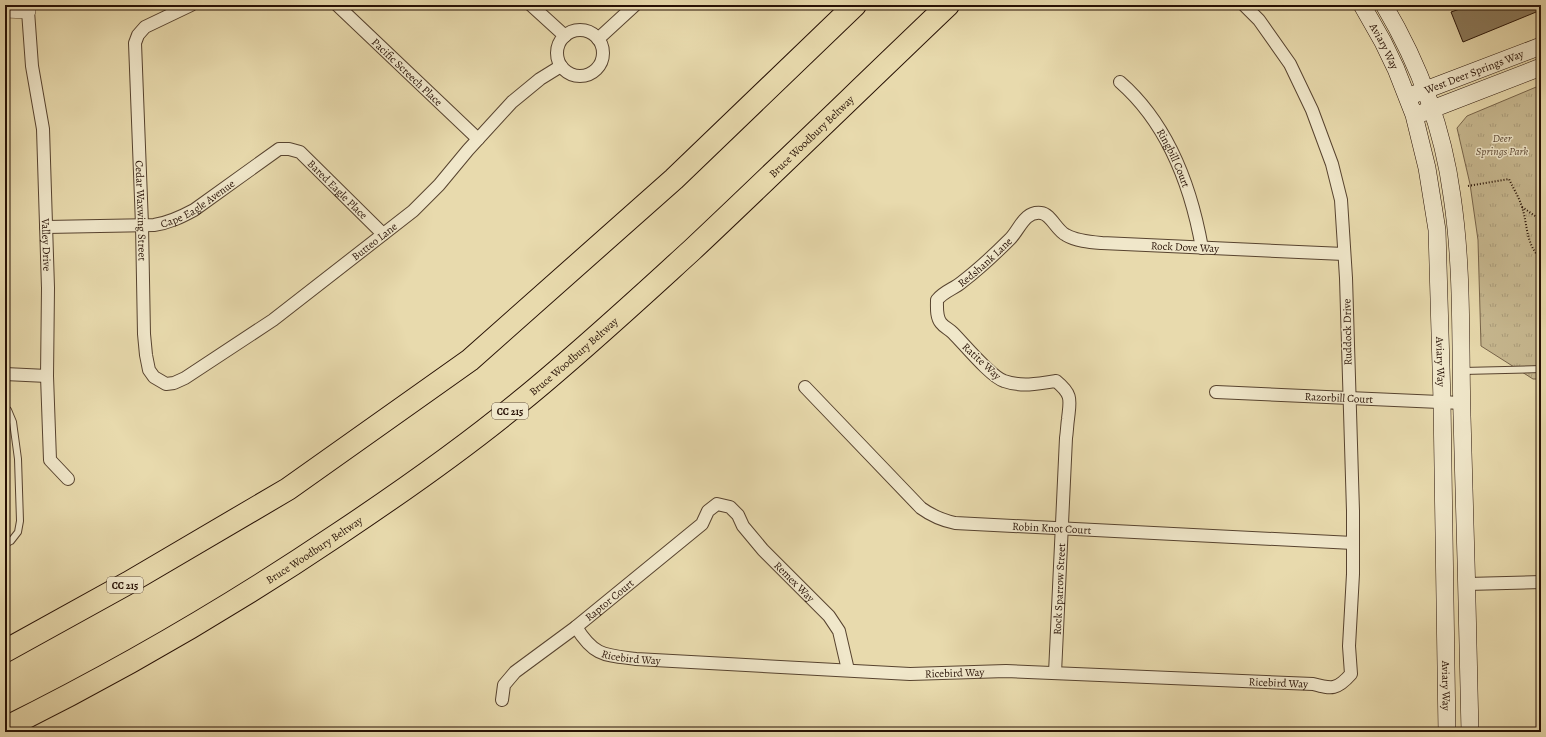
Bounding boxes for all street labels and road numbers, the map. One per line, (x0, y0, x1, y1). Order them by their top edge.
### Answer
street label: Aviary Way (1365, 20, 1402, 72)
street label: Pacific Screech Place (368, 35, 446, 110)
street label: West Deer Springs Way (1421, 46, 1526, 98)
street label: Bruce Woodbury Beltway (766, 92, 857, 181)
street label: Ringbill Court (1153, 126, 1193, 190)
street label: Bared Eagle Place (304, 157, 371, 223)
street label: Cedar Waxwing Street (132, 160, 150, 261)
street label: Cape Eagle Avenue (159, 176, 238, 232)
street label: Valley Drive (38, 217, 54, 272)
street label: Butteo Lane (349, 219, 401, 264)
street label: Redshank Lane (955, 234, 1016, 291)
street label: Rock Dove Way (1150, 238, 1219, 256)
street label: Ruddock Drive (1339, 298, 1356, 365)
street label: Bruce Woodbury Beltway (526, 314, 621, 399)
street label: Aviary Way (1432, 335, 1449, 387)
street label: Ratite Way (959, 339, 1004, 383)
street label: Razorbill Court (1304, 389, 1374, 407)
road number: CC 215 (492, 403, 528, 419)
street label: Bruce Woodbury Beltway (263, 513, 366, 588)
street label: Robin Knot Court (1012, 519, 1092, 538)
street label: Rock Sparrow Street (1050, 543, 1069, 635)
street label: Remex Way (771, 558, 818, 606)
street label: Raptor Court (582, 575, 637, 625)
road number: CC 215 (107, 577, 143, 593)
street label: Ricebird Way (600, 646, 661, 668)
street label: Aviary Way (1438, 659, 1454, 711)
street label: Ricebird Way (925, 665, 985, 682)
street label: Ricebird Way (1248, 674, 1308, 692)

